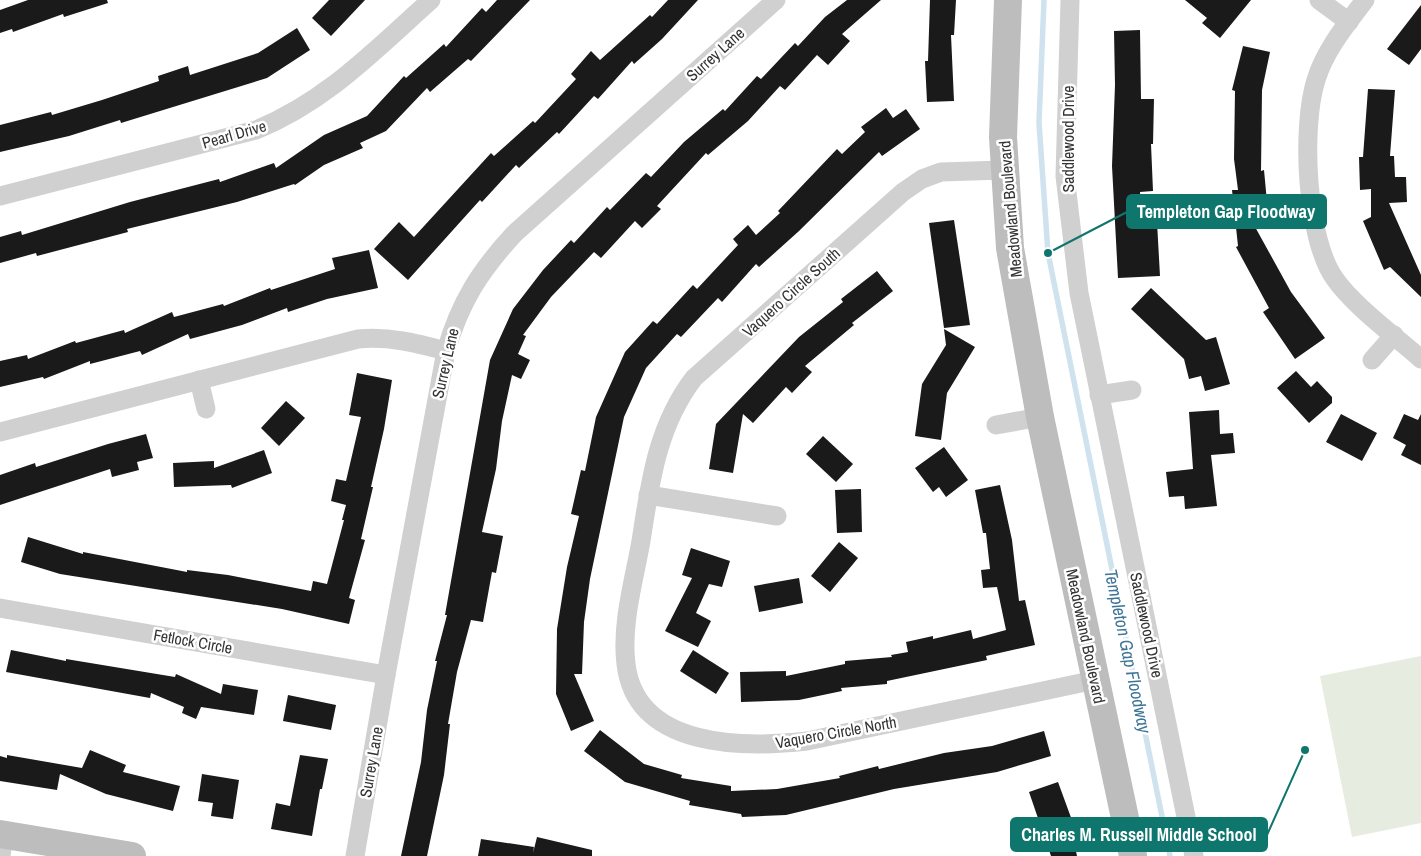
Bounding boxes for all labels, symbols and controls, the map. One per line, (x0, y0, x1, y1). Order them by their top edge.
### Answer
street label: Surrey Lane (681, 22, 749, 86)
street label: Saddlewood Drive (1057, 85, 1079, 193)
street label: Pearl Drive (199, 114, 269, 154)
street label: Meadowland Boulevard (993, 140, 1027, 278)
callout: Templeton Gap Floodway (1127, 195, 1326, 228)
text: Templeton Gap Floodway (1137, 199, 1316, 224)
street label: Vaquero Circle South (737, 242, 845, 342)
street label: Surrey Lane (426, 326, 464, 400)
street label: Meadowland Boulevard (1061, 567, 1111, 705)
water label: Templeton Gap Floodway (1098, 567, 1158, 737)
street label: Saddlewood Drive (1125, 570, 1169, 680)
street label: Fetlock Circle (152, 623, 234, 659)
street label: Vaquero Circle North (774, 711, 898, 753)
street label: Surrey Lane (354, 725, 388, 799)
callout: Charles M. Russell Middle School (1011, 818, 1267, 851)
text: Charles M. Russell Middle School (1021, 822, 1257, 847)

